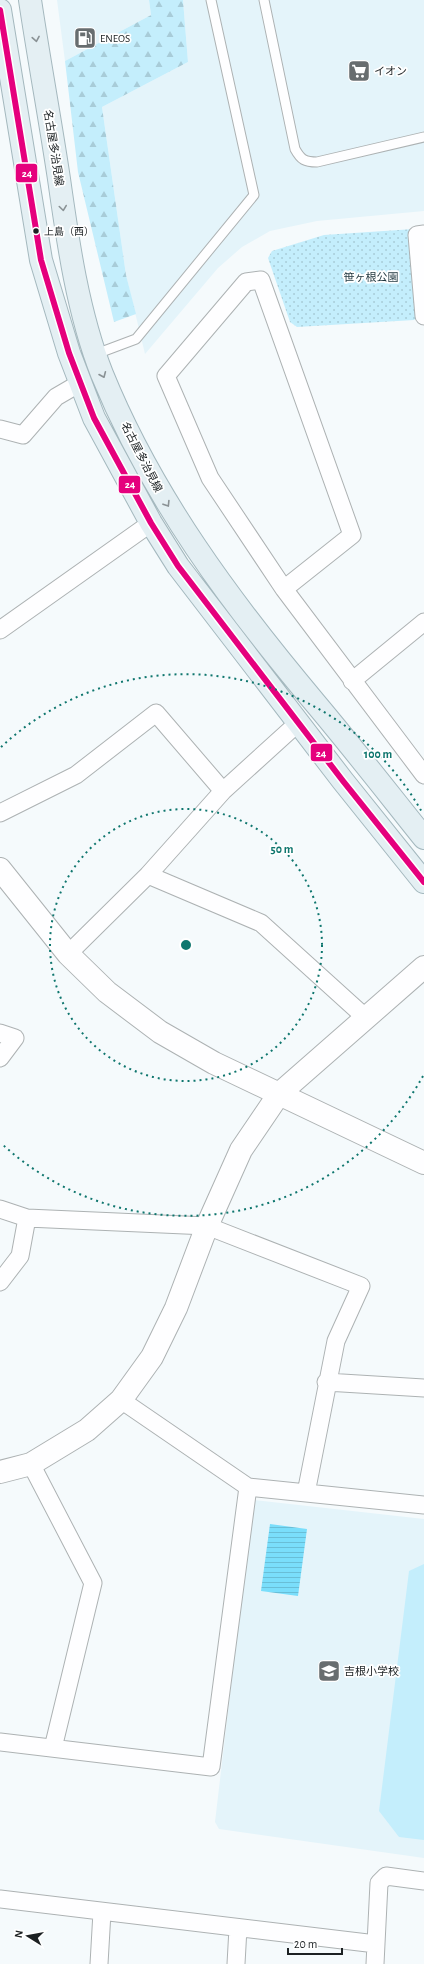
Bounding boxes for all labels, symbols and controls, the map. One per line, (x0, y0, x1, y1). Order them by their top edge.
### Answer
fuel station icon: ENEOS (72, 25, 98, 51)
place label: ENEOS (100, 33, 130, 44)
one-way arrow (31, 35, 40, 42)
supermarket icon: イオン (346, 58, 372, 84)
place label: イオン (374, 66, 407, 77)
street label: 名古屋多治見線 (42, 109, 66, 187)
line badge: 24 (15, 163, 38, 183)
text: 24 (22, 168, 33, 179)
one-way arrow (58, 205, 67, 212)
marker: 上島（西） (31, 226, 41, 236)
place label: 上島（西） (44, 226, 94, 237)
park label: 笹ヶ根公園 (344, 271, 399, 283)
one-way arrow (98, 371, 106, 379)
street label: 名古屋多治見線 (119, 420, 165, 494)
line badge: 24 (118, 475, 141, 494)
text: 24 (125, 479, 136, 490)
one-way arrow (162, 500, 170, 507)
line badge: 24 (310, 743, 333, 762)
text: 24 (316, 748, 327, 759)
text: 100 m (364, 748, 392, 760)
text: 50 m (271, 843, 294, 855)
centre of rings (179, 938, 193, 952)
school or university icon: 吉根小学校 (316, 1658, 342, 1684)
place label: 吉根小学校 (344, 1665, 399, 1677)
north arrow (8, 1916, 48, 1956)
text: N (13, 1929, 25, 1939)
scale bar (288, 1930, 342, 1956)
text: 20 m (294, 1938, 317, 1950)

